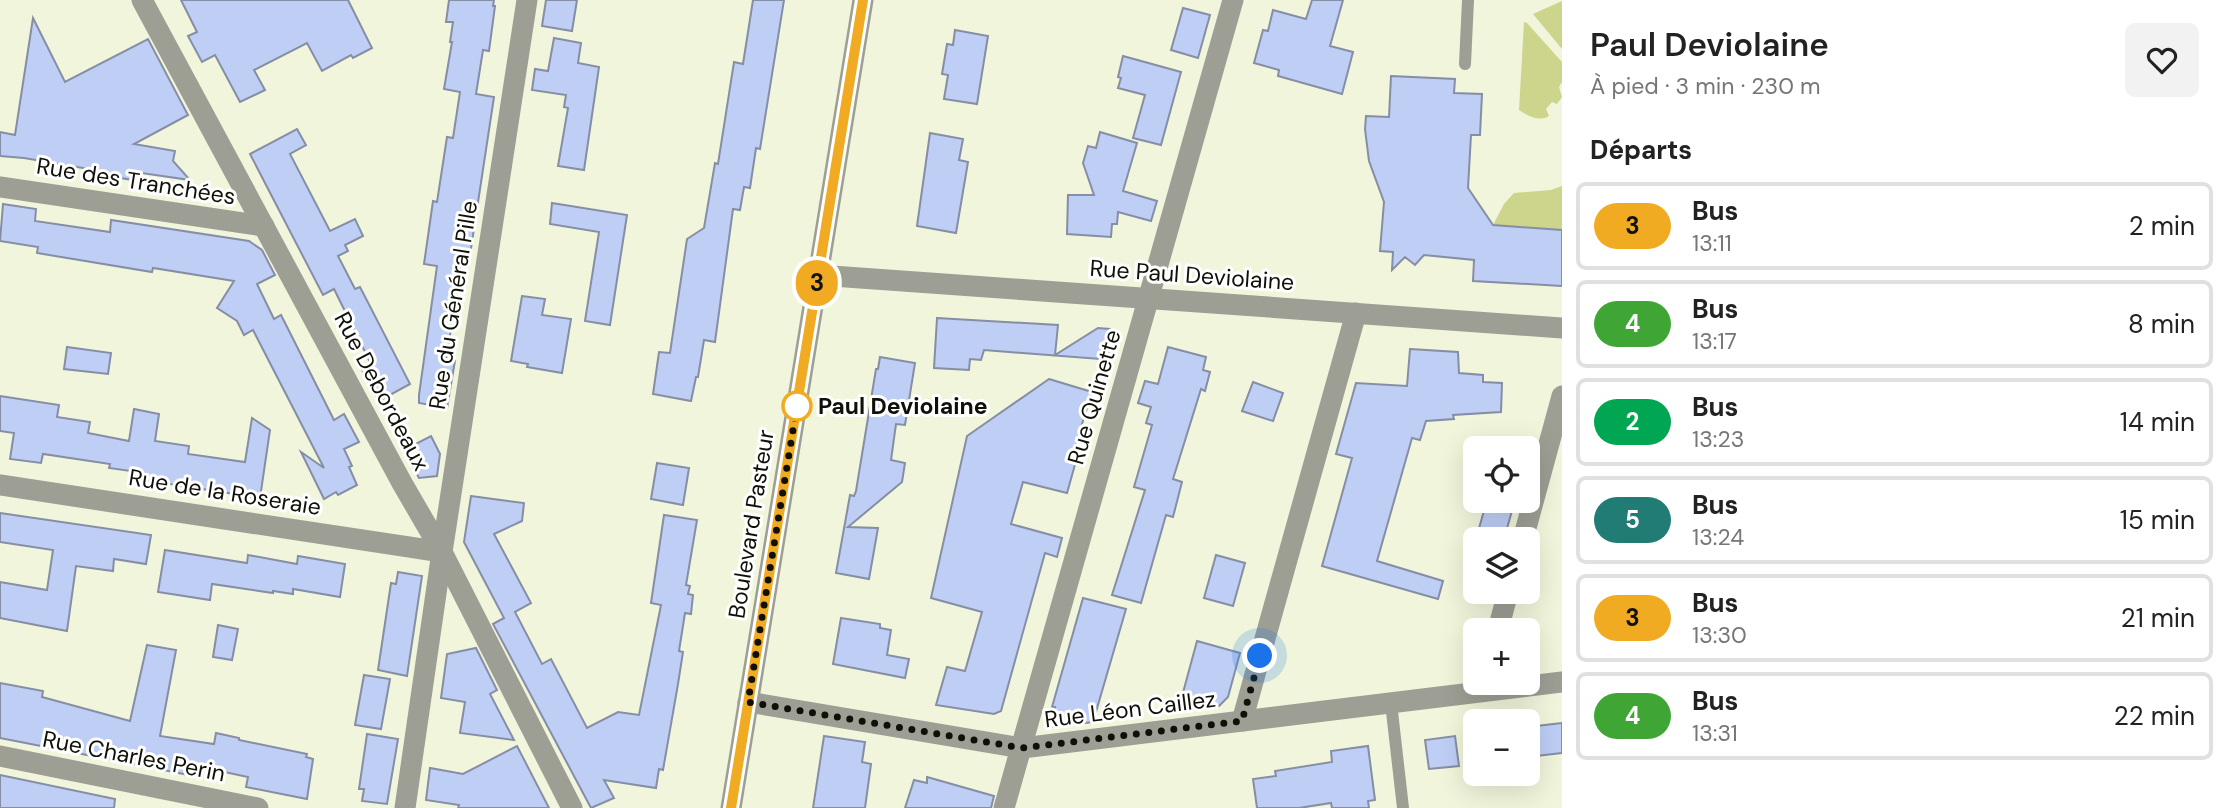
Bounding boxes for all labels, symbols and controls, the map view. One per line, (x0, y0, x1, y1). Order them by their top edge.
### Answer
text: Paul Deviolaine (1590, 23, 1829, 66)
button: heart (2125, 23, 2199, 97)
text: À pied · 3 min · 230 m (1590, 71, 1820, 101)
text: Départs (1590, 133, 1692, 167)
street label: Rue des Tranchées (34, 150, 238, 212)
text: Bus (1692, 194, 1738, 228)
street label: Rue du Général Pille (422, 198, 484, 412)
text: 2 min (2129, 209, 2195, 243)
text: 3 (1625, 210, 1640, 241)
text: 13:11 (1692, 228, 1732, 258)
street label: Rue Paul Deviolaine (1089, 253, 1295, 297)
line badge: 3 (794, 260, 840, 306)
text: 3 (810, 267, 824, 298)
text: Bus (1692, 292, 1738, 326)
street label: Rue Debordeaux (328, 306, 436, 476)
text: 8 min (2128, 307, 2195, 341)
text: 4 (1625, 308, 1640, 339)
street label: Rue Quinette (1060, 326, 1128, 468)
text: 13:17 (1692, 326, 1737, 356)
text: Bus (1692, 390, 1738, 424)
marker: Paul Deviolaine (782, 391, 812, 421)
place label: Paul Deviolaine (818, 391, 988, 421)
text: 14 min (2120, 405, 2195, 439)
text: 2 (1626, 406, 1639, 437)
text: 13:23 (1692, 424, 1744, 454)
street label: Boulevard Pasteur (721, 427, 781, 621)
map controls (1463, 436, 1540, 786)
button: locate (1463, 436, 1540, 513)
street label: Rue de la Roseraie (127, 462, 323, 522)
text: Bus (1692, 488, 1738, 522)
text: 15 min (2120, 503, 2195, 537)
text: 5 (1625, 504, 1640, 535)
text: 13:24 (1692, 522, 1744, 552)
button: layers (1463, 527, 1540, 604)
text: Bus (1692, 586, 1738, 620)
text: 21 min (2121, 601, 2195, 635)
text: 3 (1625, 602, 1640, 633)
button: + (1463, 618, 1540, 695)
text: 13:30 (1692, 620, 1747, 650)
your location (1242, 638, 1277, 673)
street label: Rue Léon Caillez (1043, 684, 1217, 734)
text: Bus (1692, 684, 1738, 718)
text: 22 min (2114, 699, 2195, 733)
text: 4 (1625, 700, 1640, 731)
button: − (1463, 709, 1540, 786)
text: 13:31 (1692, 718, 1738, 748)
street label: Rue Charles Perin (40, 724, 228, 788)

